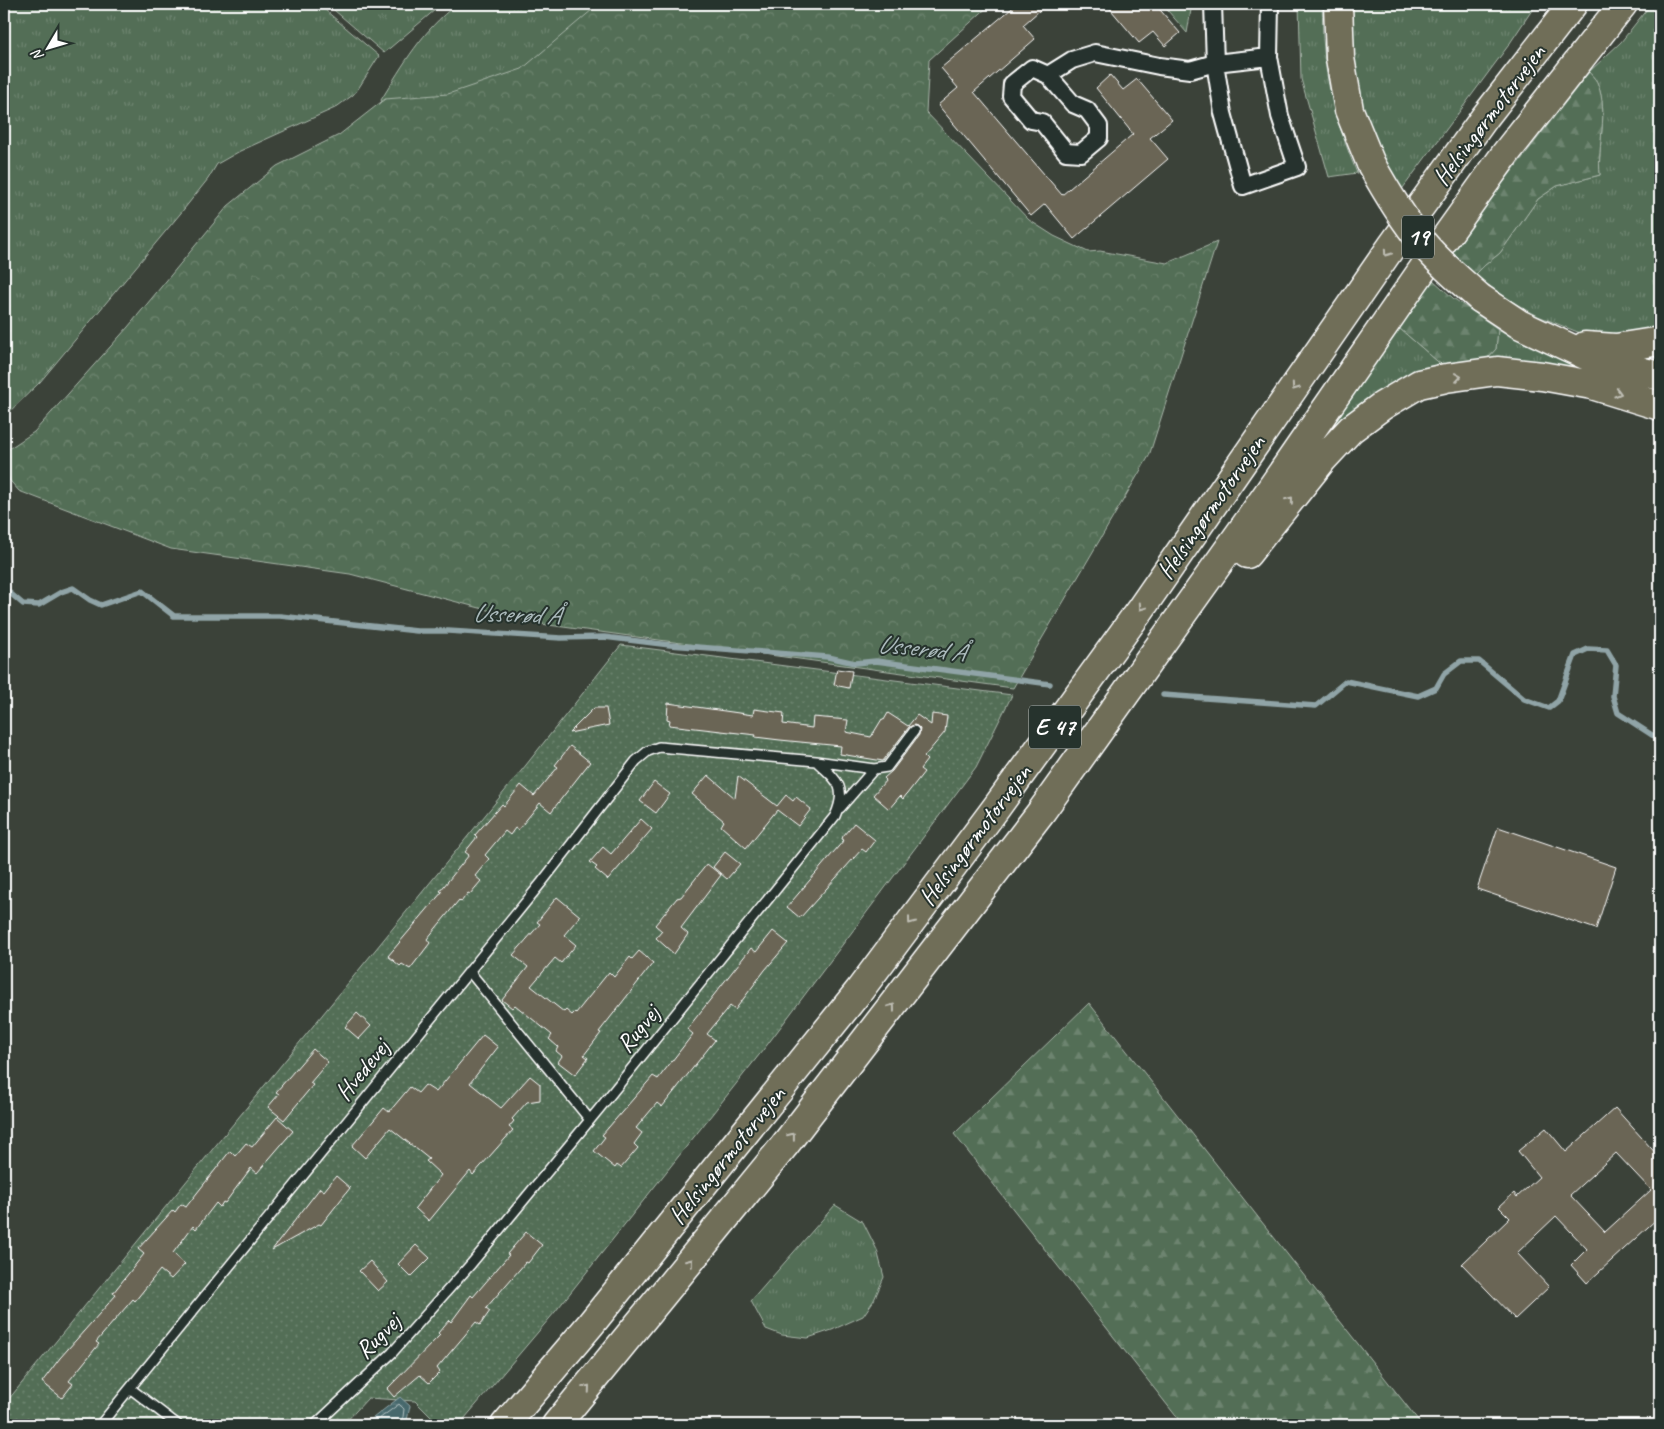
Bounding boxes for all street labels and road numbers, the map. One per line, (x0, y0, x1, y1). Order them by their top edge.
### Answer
street label: Helsingørmotorvejen (1425, 37, 1553, 192)
road number: 19 (1402, 216, 1434, 258)
street label: Helsingørmotorvejen (1149, 428, 1273, 585)
road number: E 47 (1029, 706, 1081, 749)
street label: Helsingørmotorvejen (911, 757, 1039, 912)
street label: Rugvej (609, 996, 669, 1059)
street label: Hvedevej (327, 1030, 398, 1107)
street label: Helsingørmotorvejen (661, 1079, 793, 1231)
street label: Rugvej (348, 1304, 410, 1366)

